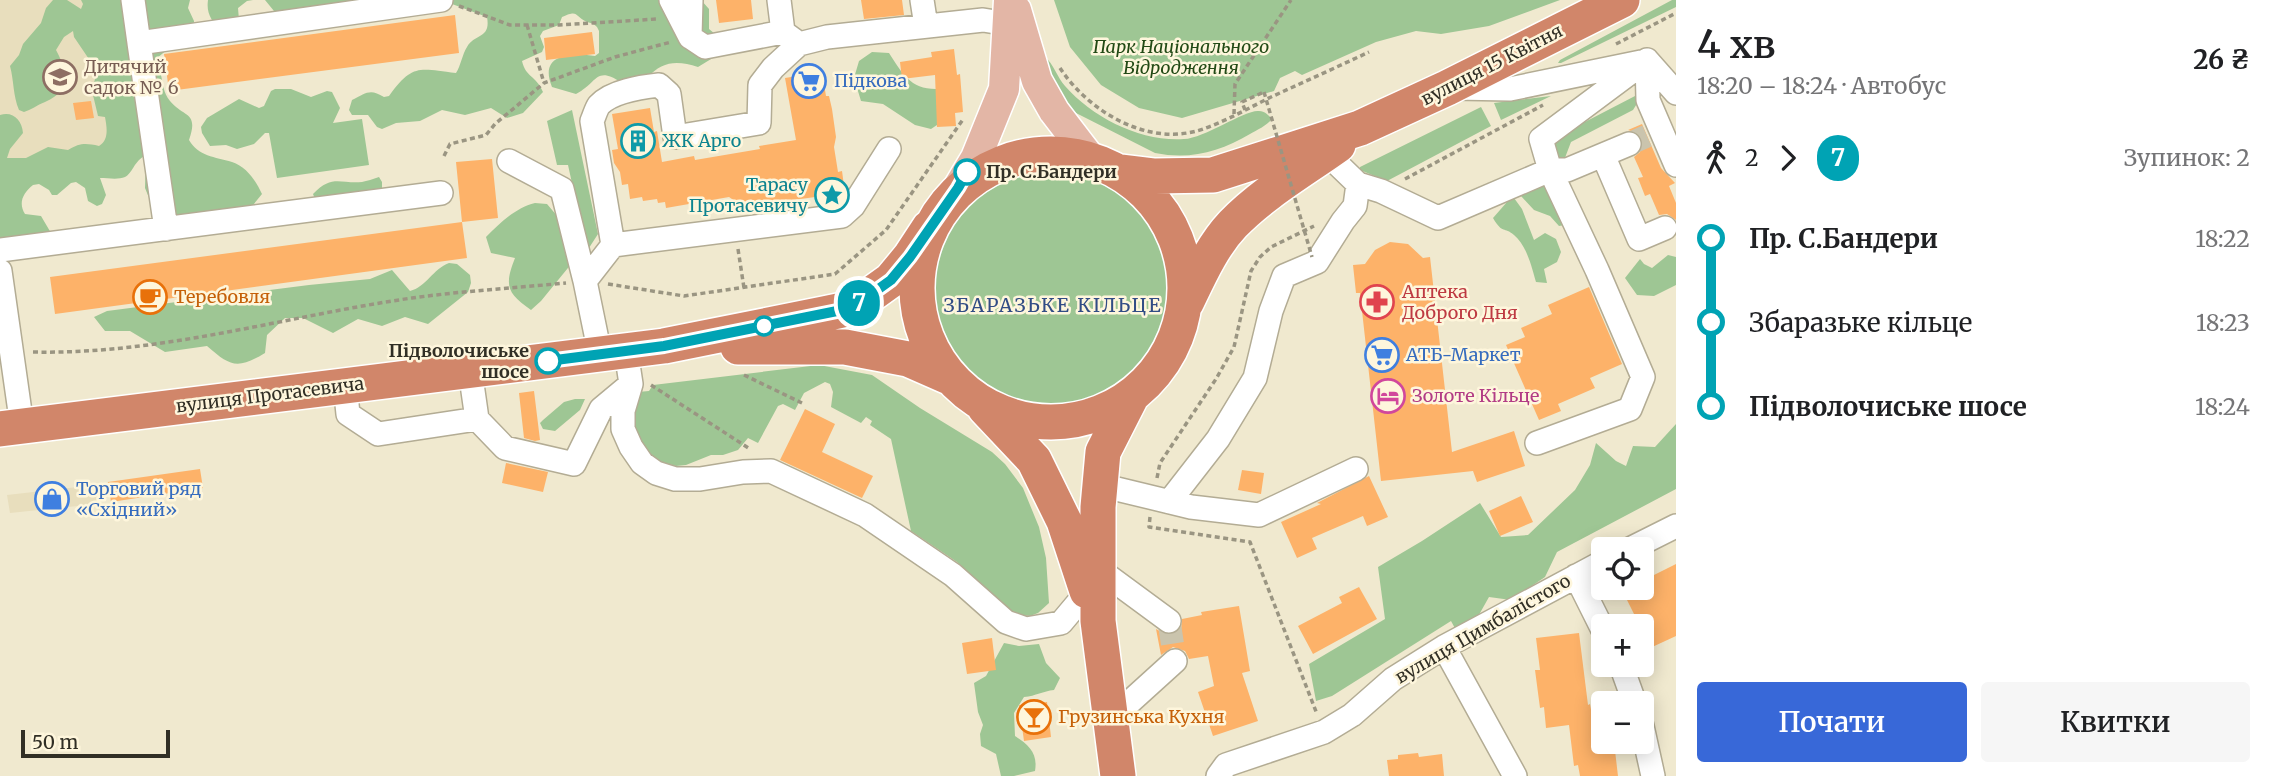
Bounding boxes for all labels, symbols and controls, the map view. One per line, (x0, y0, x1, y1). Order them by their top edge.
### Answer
street label: вулиця 15 Квітня (1417, 19, 1567, 110)
text: 4 хв (1697, 21, 1776, 68)
park label: Парк Національного Відродження (1093, 35, 1269, 79)
text: 26 ₴ (2193, 43, 2250, 76)
place label: Дитячий садок № 6 (84, 55, 179, 99)
school or university icon: Дитячий садок № 6 (41, 58, 79, 96)
supermarket icon: Підкова (790, 62, 828, 100)
place label: Підкова (834, 69, 908, 92)
text: 18:20 – 18:24 · Автобус (1697, 71, 1946, 100)
building icon: ЖК Арго (619, 122, 657, 160)
place label: ЖК Арго (662, 129, 741, 152)
icon: walk (1697, 139, 1735, 177)
icon: forward (1769, 139, 1807, 177)
text: 7 (1831, 142, 1845, 173)
text: 2 (1745, 143, 1759, 172)
text: Зупинок: 2 (2124, 143, 2250, 172)
marker: Пр. С.Бандери (954, 159, 980, 185)
place label: Пр. С.Бандери (986, 160, 1117, 183)
place label: Тарасу Протасевичу (689, 173, 809, 217)
place icon: Тарасу Протасевичу (813, 176, 851, 214)
text: Пр. С.Бандери (1749, 222, 1938, 255)
text: 18:22 (2195, 224, 2250, 253)
cafe icon: Теребовля (131, 278, 169, 316)
line badge: 7 (836, 280, 882, 326)
place label: Аптека Доброго Дня (1401, 280, 1518, 324)
pharmacy icon: Аптека Доброго Дня (1358, 283, 1396, 321)
place label: Теребовля (174, 285, 270, 308)
text: 7 (852, 287, 866, 318)
district label: ЗБАРАЗЬКЕ КІЛЬЦЕ (943, 293, 1163, 317)
text: Збаразьке кільце (1749, 306, 1972, 339)
text: 18:23 (2196, 308, 2250, 337)
unlabelled marker (754, 316, 774, 336)
supermarket icon: АТБ-Маркет (1363, 336, 1401, 374)
place label: Підволочиське шосе (389, 339, 529, 383)
place label: АТБ-Маркет (1405, 343, 1521, 366)
marker: Підволочиське шосе (535, 348, 561, 374)
street label: вулиця Протасевича (175, 372, 366, 417)
hotel icon: Золоте Кільце (1369, 377, 1407, 415)
place label: Золоте Кільце (1412, 384, 1539, 407)
text: Підволочиське шосе (1749, 390, 2027, 423)
text: 18:24 (2195, 392, 2250, 421)
place label: Торговий ряд «Східний» (76, 477, 201, 521)
shop icon: Торговий ряд «Східний» (33, 480, 71, 518)
map controls (1591, 537, 1654, 754)
button: locate (1591, 537, 1654, 600)
street label: вулиця Цимбалістого (1391, 569, 1575, 688)
button: + (1591, 614, 1654, 677)
button: Почати (1697, 682, 1967, 762)
button: Квитки (1981, 682, 2250, 762)
button: − (1591, 691, 1654, 754)
bar icon: Грузинська Кухня (1015, 698, 1053, 736)
place label: Грузинська Кухня (1058, 705, 1225, 728)
scale bar (21, 727, 170, 759)
text: 50 m (32, 730, 78, 754)

